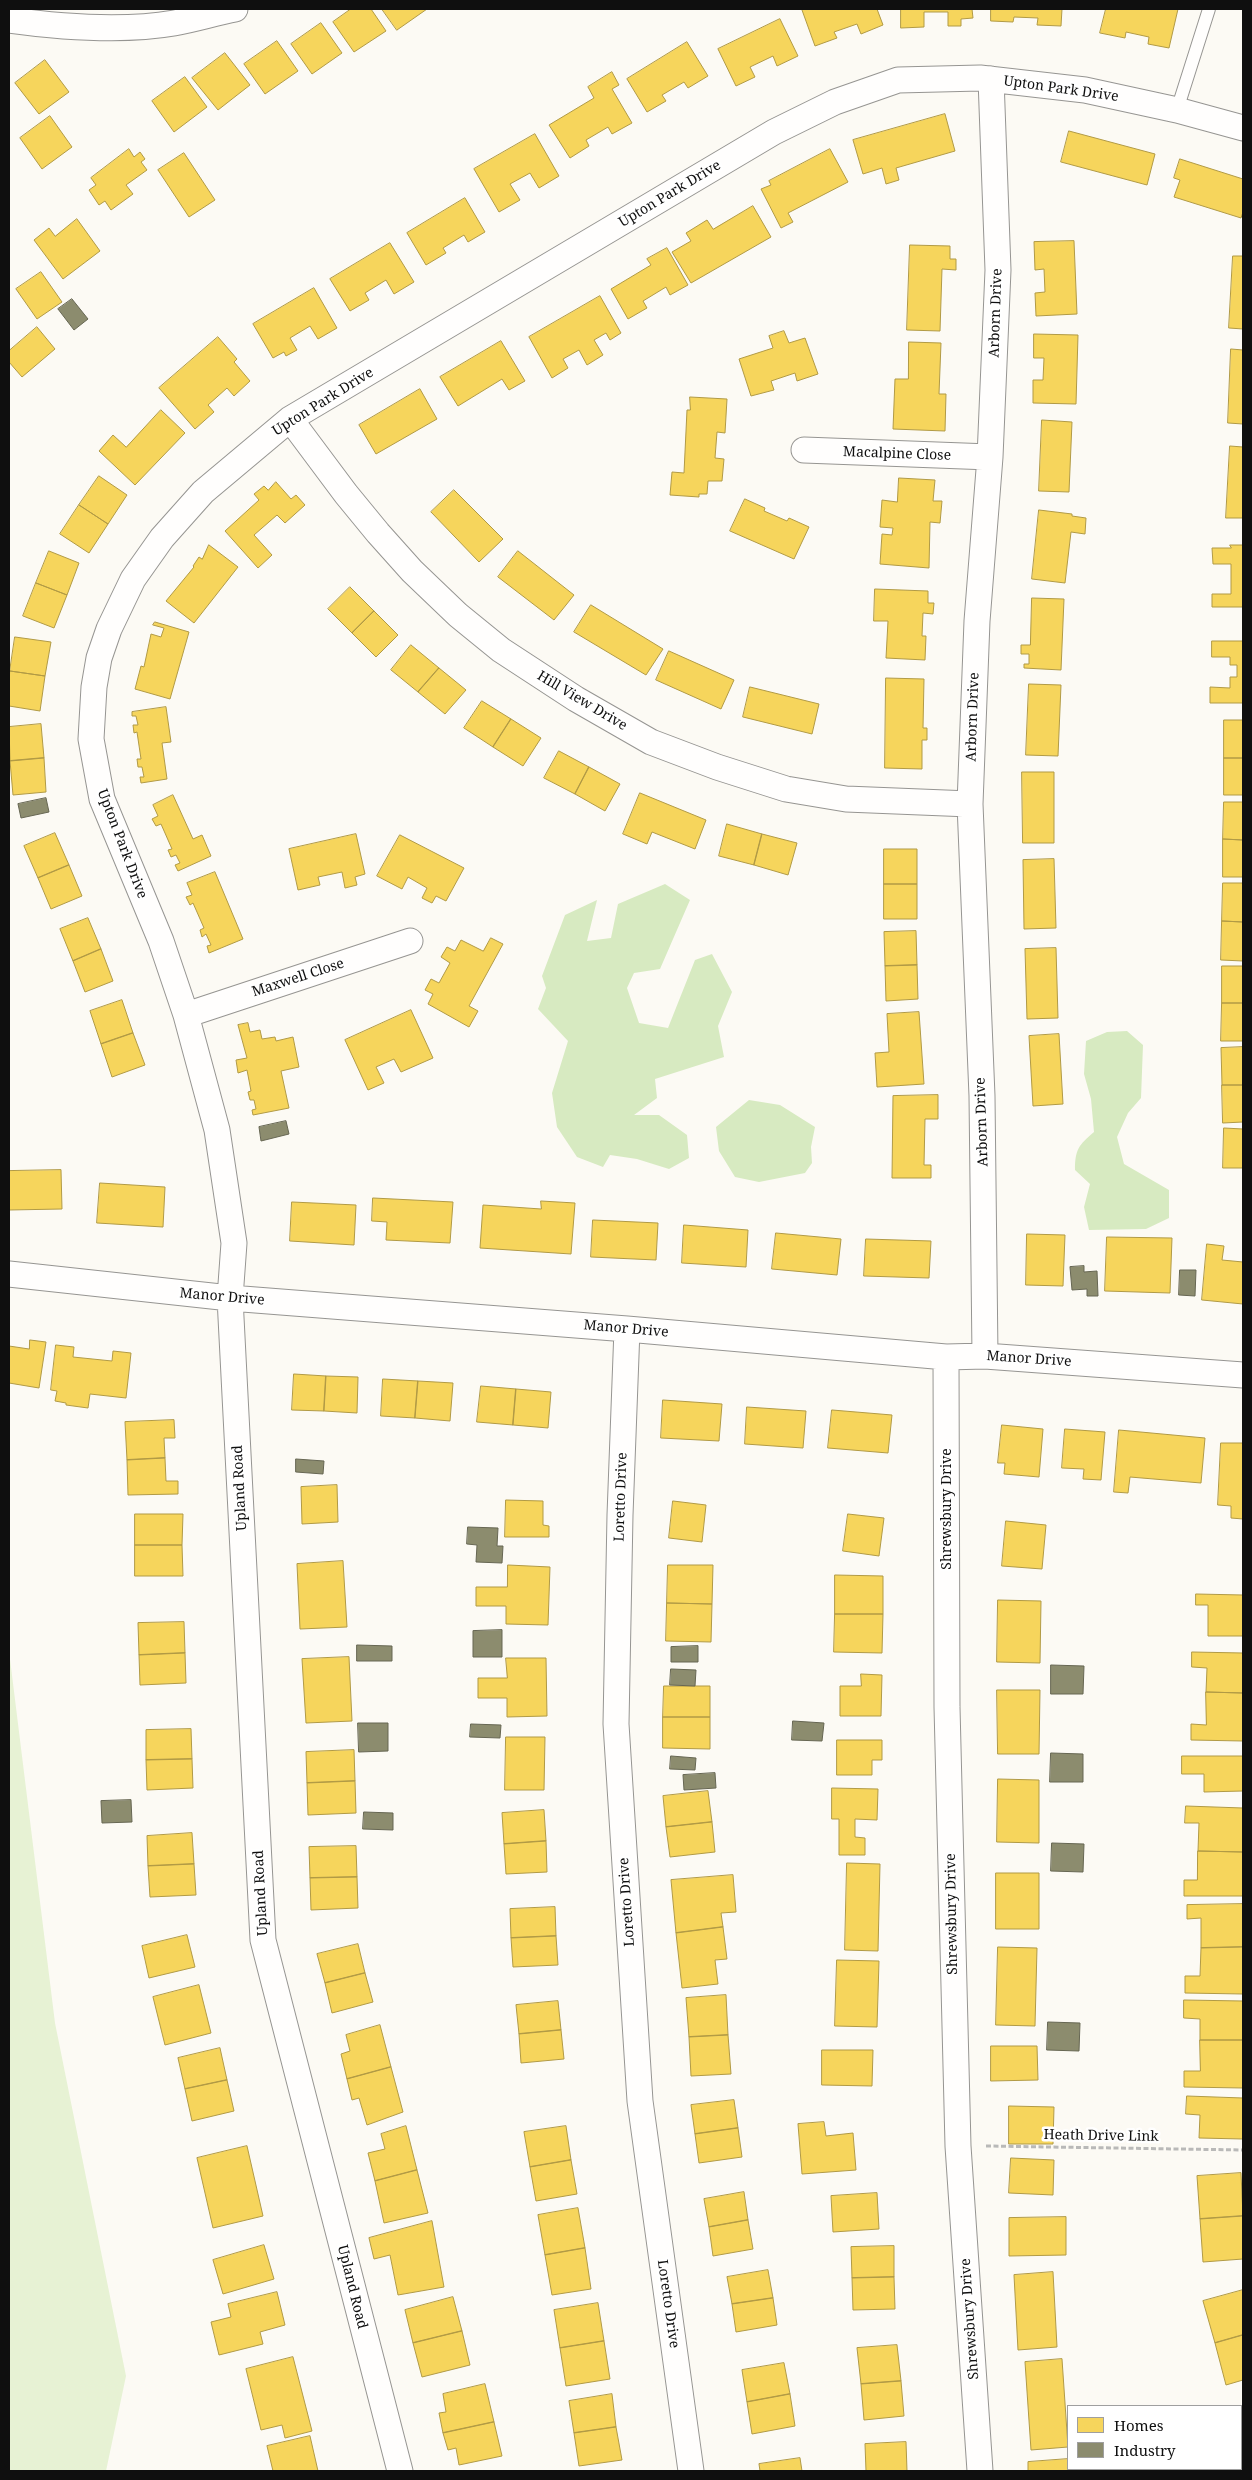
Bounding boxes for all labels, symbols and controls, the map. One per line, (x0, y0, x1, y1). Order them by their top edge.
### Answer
street label: Upton Park Drive (1002, 73, 1120, 105)
street label: Upton Park Drive (616, 157, 724, 231)
street label: Arborn Drive (986, 268, 1006, 358)
street label: Upton Park Drive (269, 364, 377, 440)
street label: Macalpine Close (843, 444, 951, 464)
street label: Hill View Drive (534, 668, 630, 734)
street label: Arborn Drive (963, 672, 983, 762)
street label: Upton Park Drive (93, 787, 151, 901)
street label: Maxwell Close (250, 955, 346, 1001)
street label: Arborn Drive (972, 1077, 992, 1167)
street label: Manor Drive (179, 1285, 265, 1309)
street label: Manor Drive (583, 1317, 669, 1341)
street label: Manor Drive (986, 1348, 1072, 1370)
street label: Upland Road (229, 1445, 251, 1531)
street label: Shrewsbury Drive (939, 1448, 955, 1570)
street label: Loretto Drive (611, 1452, 631, 1542)
street label: Upland Road (250, 1850, 272, 1936)
street label: Shrewsbury Drive (943, 1853, 961, 1975)
street label: Loretto Drive (616, 1857, 638, 1947)
street label: Heath Drive Link (1043, 2127, 1159, 2145)
street label: Upland Road (333, 2243, 371, 2331)
street label: Shrewsbury Drive (957, 2258, 983, 2380)
street label: Loretto Drive (653, 2259, 683, 2349)
legend (1067, 2405, 1242, 2470)
text: Homes (1114, 2415, 1164, 2435)
text: Industry (1114, 2440, 1176, 2460)

